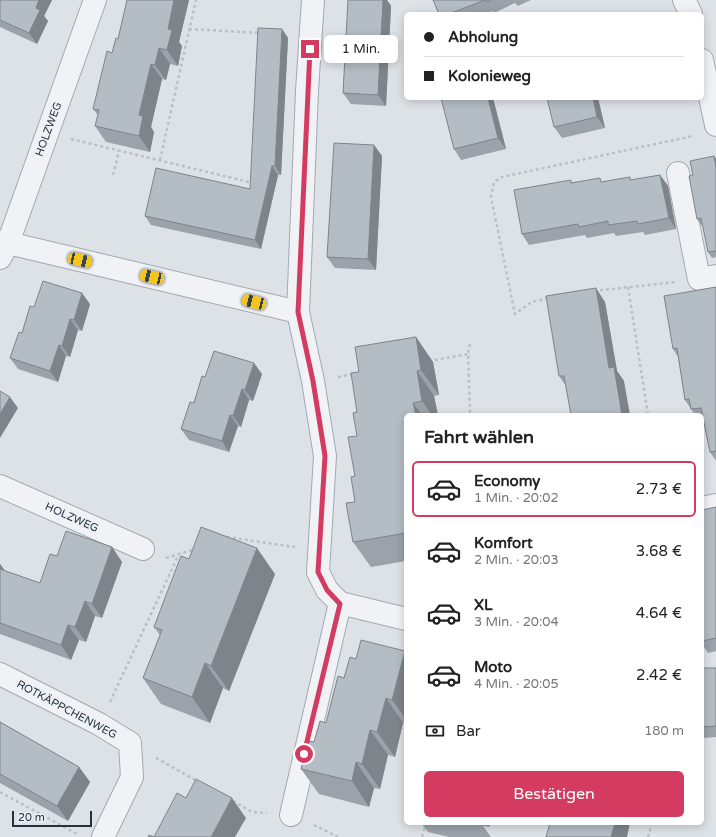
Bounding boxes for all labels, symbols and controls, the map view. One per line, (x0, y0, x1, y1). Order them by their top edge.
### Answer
text: Abholung (448, 28, 518, 46)
callout: 1 Min. (324, 35, 398, 63)
route end (301, 40, 319, 58)
text: 1 Min. (342, 41, 380, 57)
text: Kolonieweg (448, 67, 531, 85)
street label: HOLZWEG (33, 100, 64, 158)
car (67, 251, 93, 269)
car (139, 268, 165, 286)
car (241, 293, 267, 311)
text: Fahrt wählen (424, 426, 534, 448)
icon: car (426, 471, 462, 507)
text: Economy (474, 472, 540, 490)
text: 2.73 € (636, 480, 682, 498)
text: 1 Min. · 20:02 (474, 490, 559, 506)
street label: HOLZWEG (43, 500, 100, 535)
icon: car (426, 533, 462, 569)
text: Komfort (474, 534, 533, 552)
text: 3.68 € (636, 542, 682, 560)
text: 2 Min. · 20:03 (474, 552, 559, 568)
icon: car (426, 595, 462, 631)
text: XL (474, 596, 493, 614)
text: 4.64 € (636, 604, 682, 622)
text: 3 Min. · 20:04 (474, 614, 559, 630)
icon: car (426, 657, 462, 693)
text: Moto (474, 658, 512, 676)
text: 2.42 € (636, 666, 682, 684)
text: 4 Min. · 20:05 (474, 676, 559, 692)
street label: ROTKÄPPCHENWEG (14, 678, 119, 741)
icon: cash (424, 720, 446, 742)
text: Bar (456, 722, 481, 740)
text: 180 m (644, 723, 684, 739)
route start (295, 745, 313, 763)
button: Bestätigen (424, 771, 684, 817)
scale bar (12, 809, 92, 828)
text: 20 m (18, 811, 45, 824)

